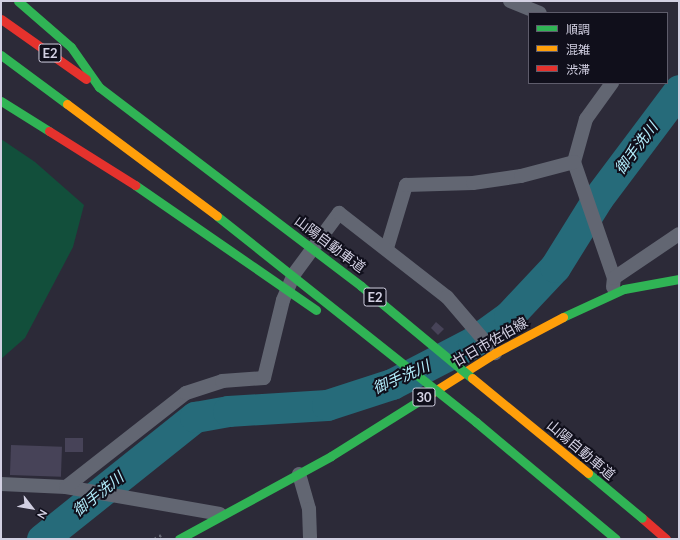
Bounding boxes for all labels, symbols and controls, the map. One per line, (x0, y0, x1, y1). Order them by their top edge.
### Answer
legend (528, 12, 668, 84)
text: 順調 (566, 22, 590, 37)
road number: E2 (38, 42, 62, 64)
text: 混雑 (566, 42, 590, 57)
text: 渋滞 (566, 62, 590, 77)
water label: 御手洗川 (611, 119, 661, 177)
street label: 山陽自動車道 (291, 212, 369, 276)
road number: E2 (363, 286, 387, 308)
street label: 廿日市佐伯線 (449, 314, 531, 370)
water label: 御手洗川 (370, 357, 432, 397)
road number: 30 (412, 386, 436, 408)
street label: 山陽自動車道 (543, 417, 619, 483)
water label: 御手洗川 (69, 468, 127, 520)
north arrow (12, 488, 52, 528)
text: N (35, 507, 50, 521)

